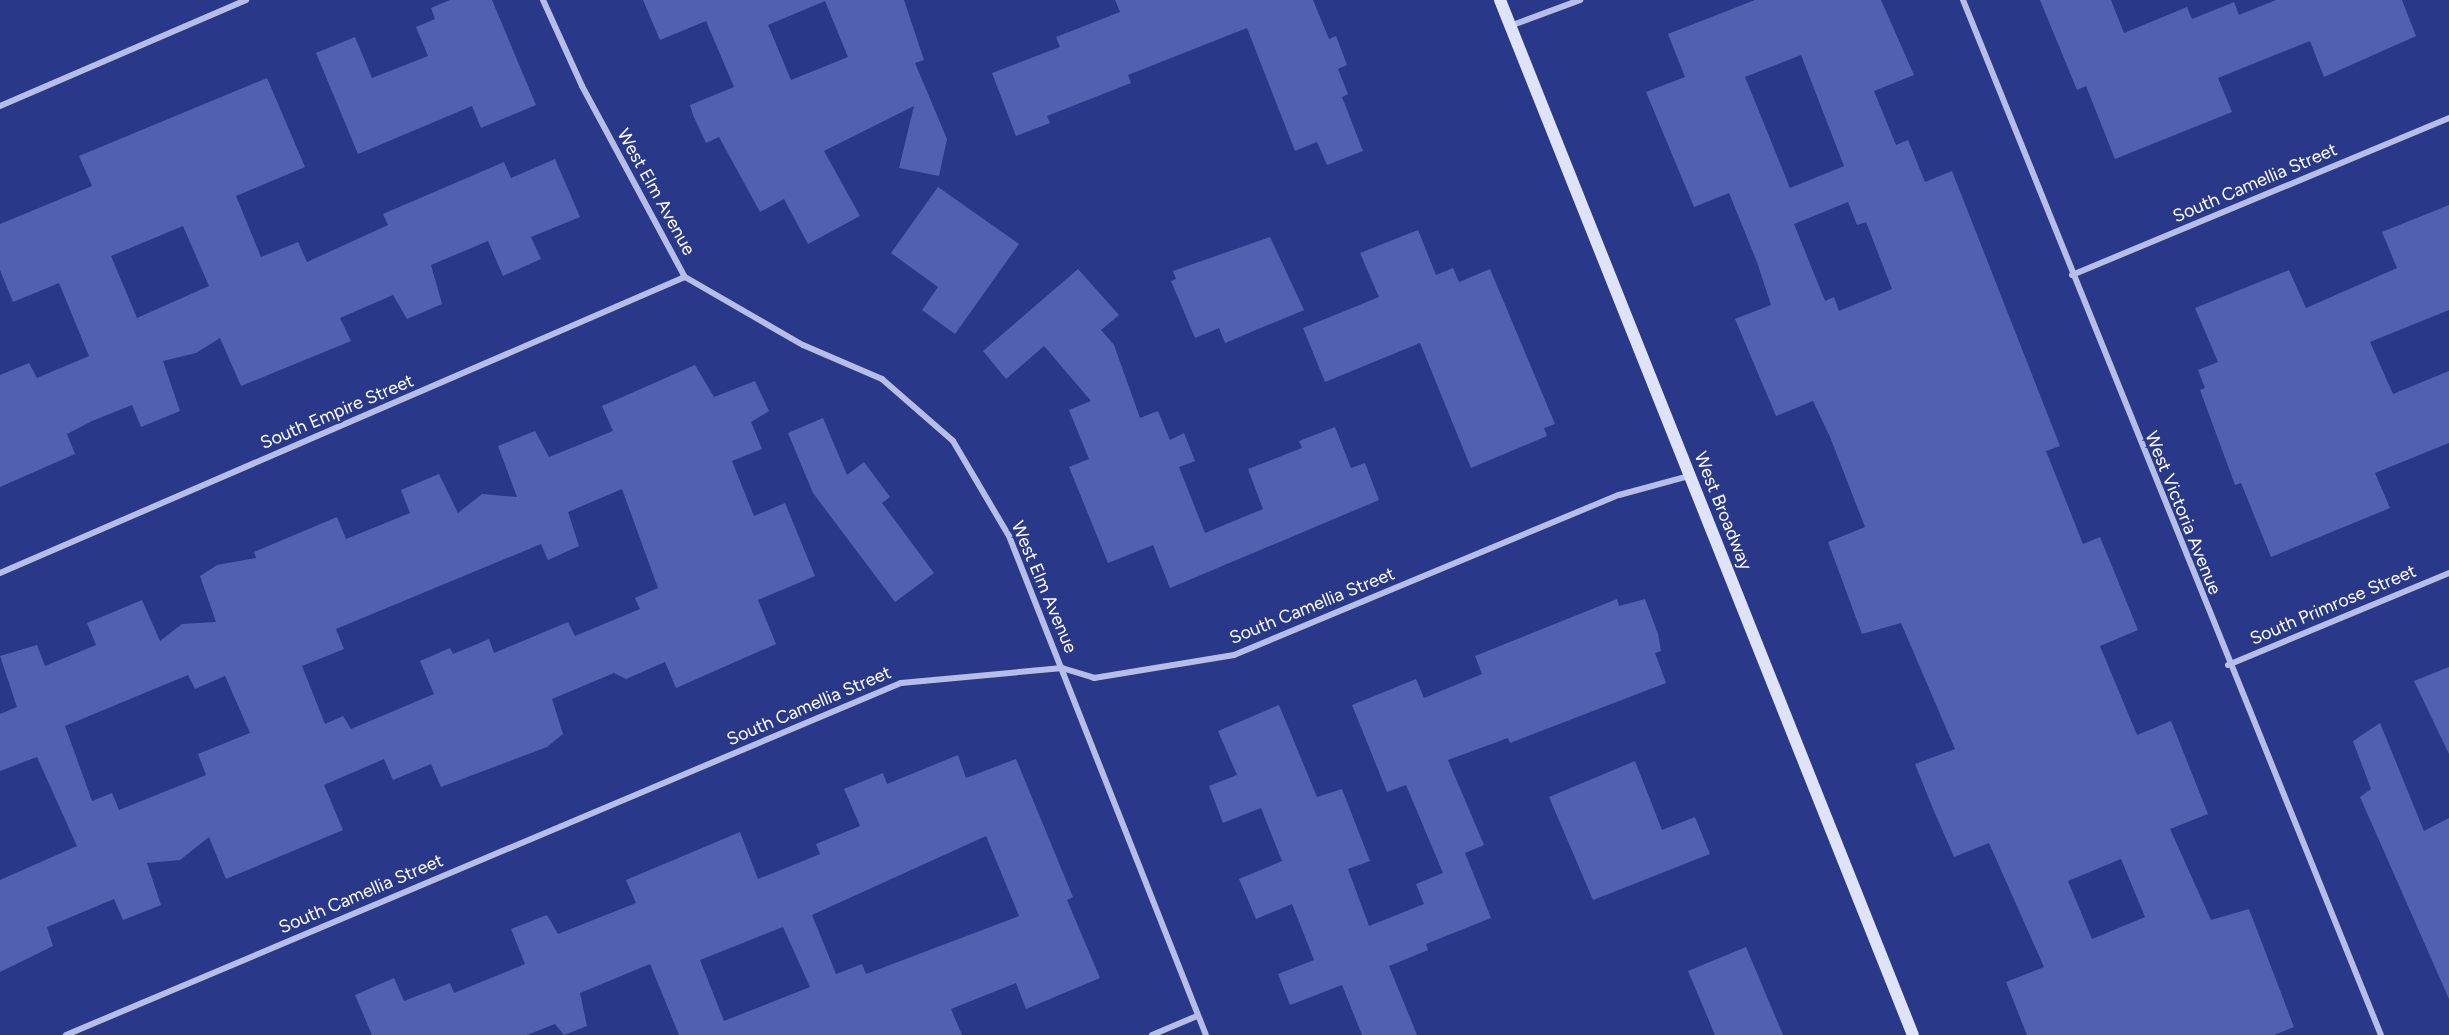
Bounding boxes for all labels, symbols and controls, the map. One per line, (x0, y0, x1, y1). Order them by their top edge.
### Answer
street label: West Elm Avenue (612, 125, 700, 259)
street label: South Camellia Street (2170, 139, 2340, 227)
street label: South Empire Street (257, 370, 417, 454)
street label: West Victoria Avenue (2140, 428, 2226, 598)
street label: West Broadway (1689, 449, 1757, 573)
street label: West Elm Avenue (1006, 518, 1082, 656)
street label: South Primrose Street (2247, 560, 2419, 650)
street label: South Camellia Street (1226, 563, 1398, 649)
street label: South Camellia Street (724, 662, 894, 750)
street label: South Camellia Street (276, 850, 446, 938)

